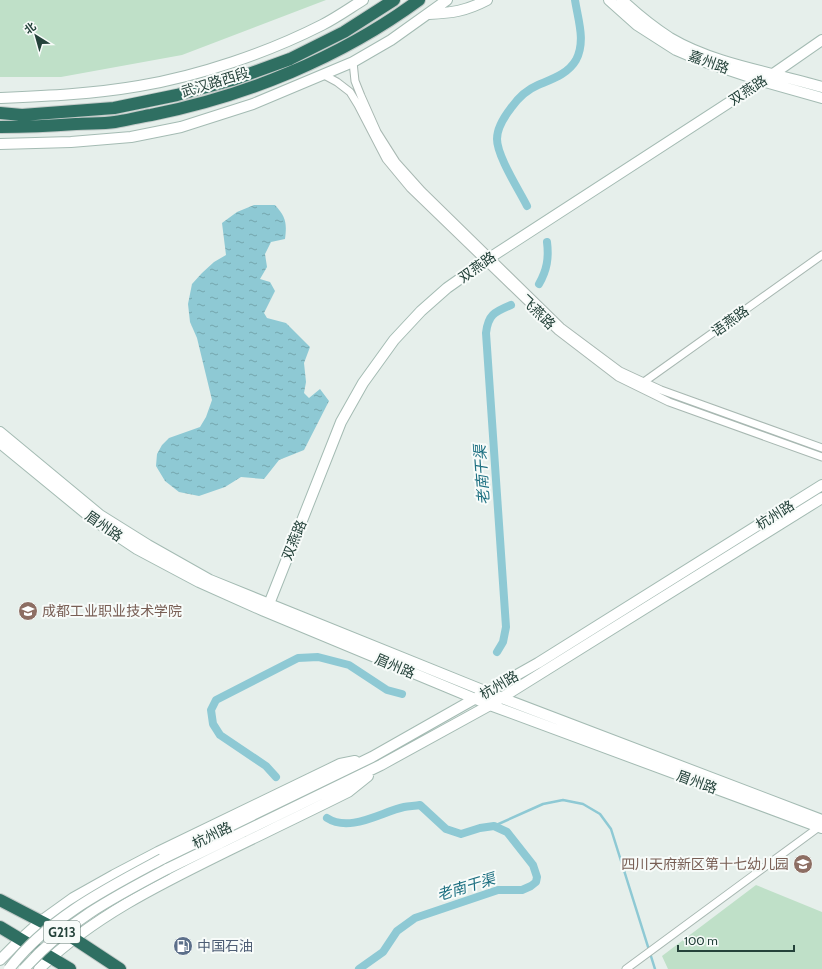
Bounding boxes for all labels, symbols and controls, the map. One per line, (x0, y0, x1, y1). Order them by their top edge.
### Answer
north arrow (16, 16, 56, 56)
text: 北 (21, 19, 39, 37)
street label: 嘉州路 (686, 46, 732, 78)
street label: 武汉路西段 (179, 63, 251, 101)
street label: 双燕路 (725, 71, 771, 109)
street label: 双燕路 (455, 248, 499, 286)
street label: 飞燕路 (517, 291, 559, 333)
street label: 语燕路 (708, 302, 752, 340)
water label: 老南干渠 (471, 442, 493, 506)
street label: 杭州路 (752, 496, 798, 534)
street label: 眉州路 (82, 507, 126, 545)
street label: 双燕路 (278, 517, 310, 563)
school or university icon: 成都工业职业技术学院 (17, 600, 39, 622)
place label: 成都工业职业技术学院 (42, 602, 182, 620)
street label: 眉州路 (372, 650, 418, 682)
street label: 杭州路 (476, 667, 522, 703)
street label: 眉州路 (674, 766, 720, 798)
street label: 杭州路 (189, 818, 235, 852)
school or university icon: 四川天府新区第十七幼儿园 (792, 853, 814, 875)
place label: 四川天府新区第十七幼儿园 (621, 855, 789, 873)
water label: 老南干渠 (435, 869, 499, 904)
road number: G213 (44, 921, 80, 943)
scale bar (678, 927, 794, 953)
text: 100 m (684, 933, 718, 948)
fuel station icon: 中国石油 (172, 935, 194, 957)
place label: 中国石油 (197, 937, 253, 955)

